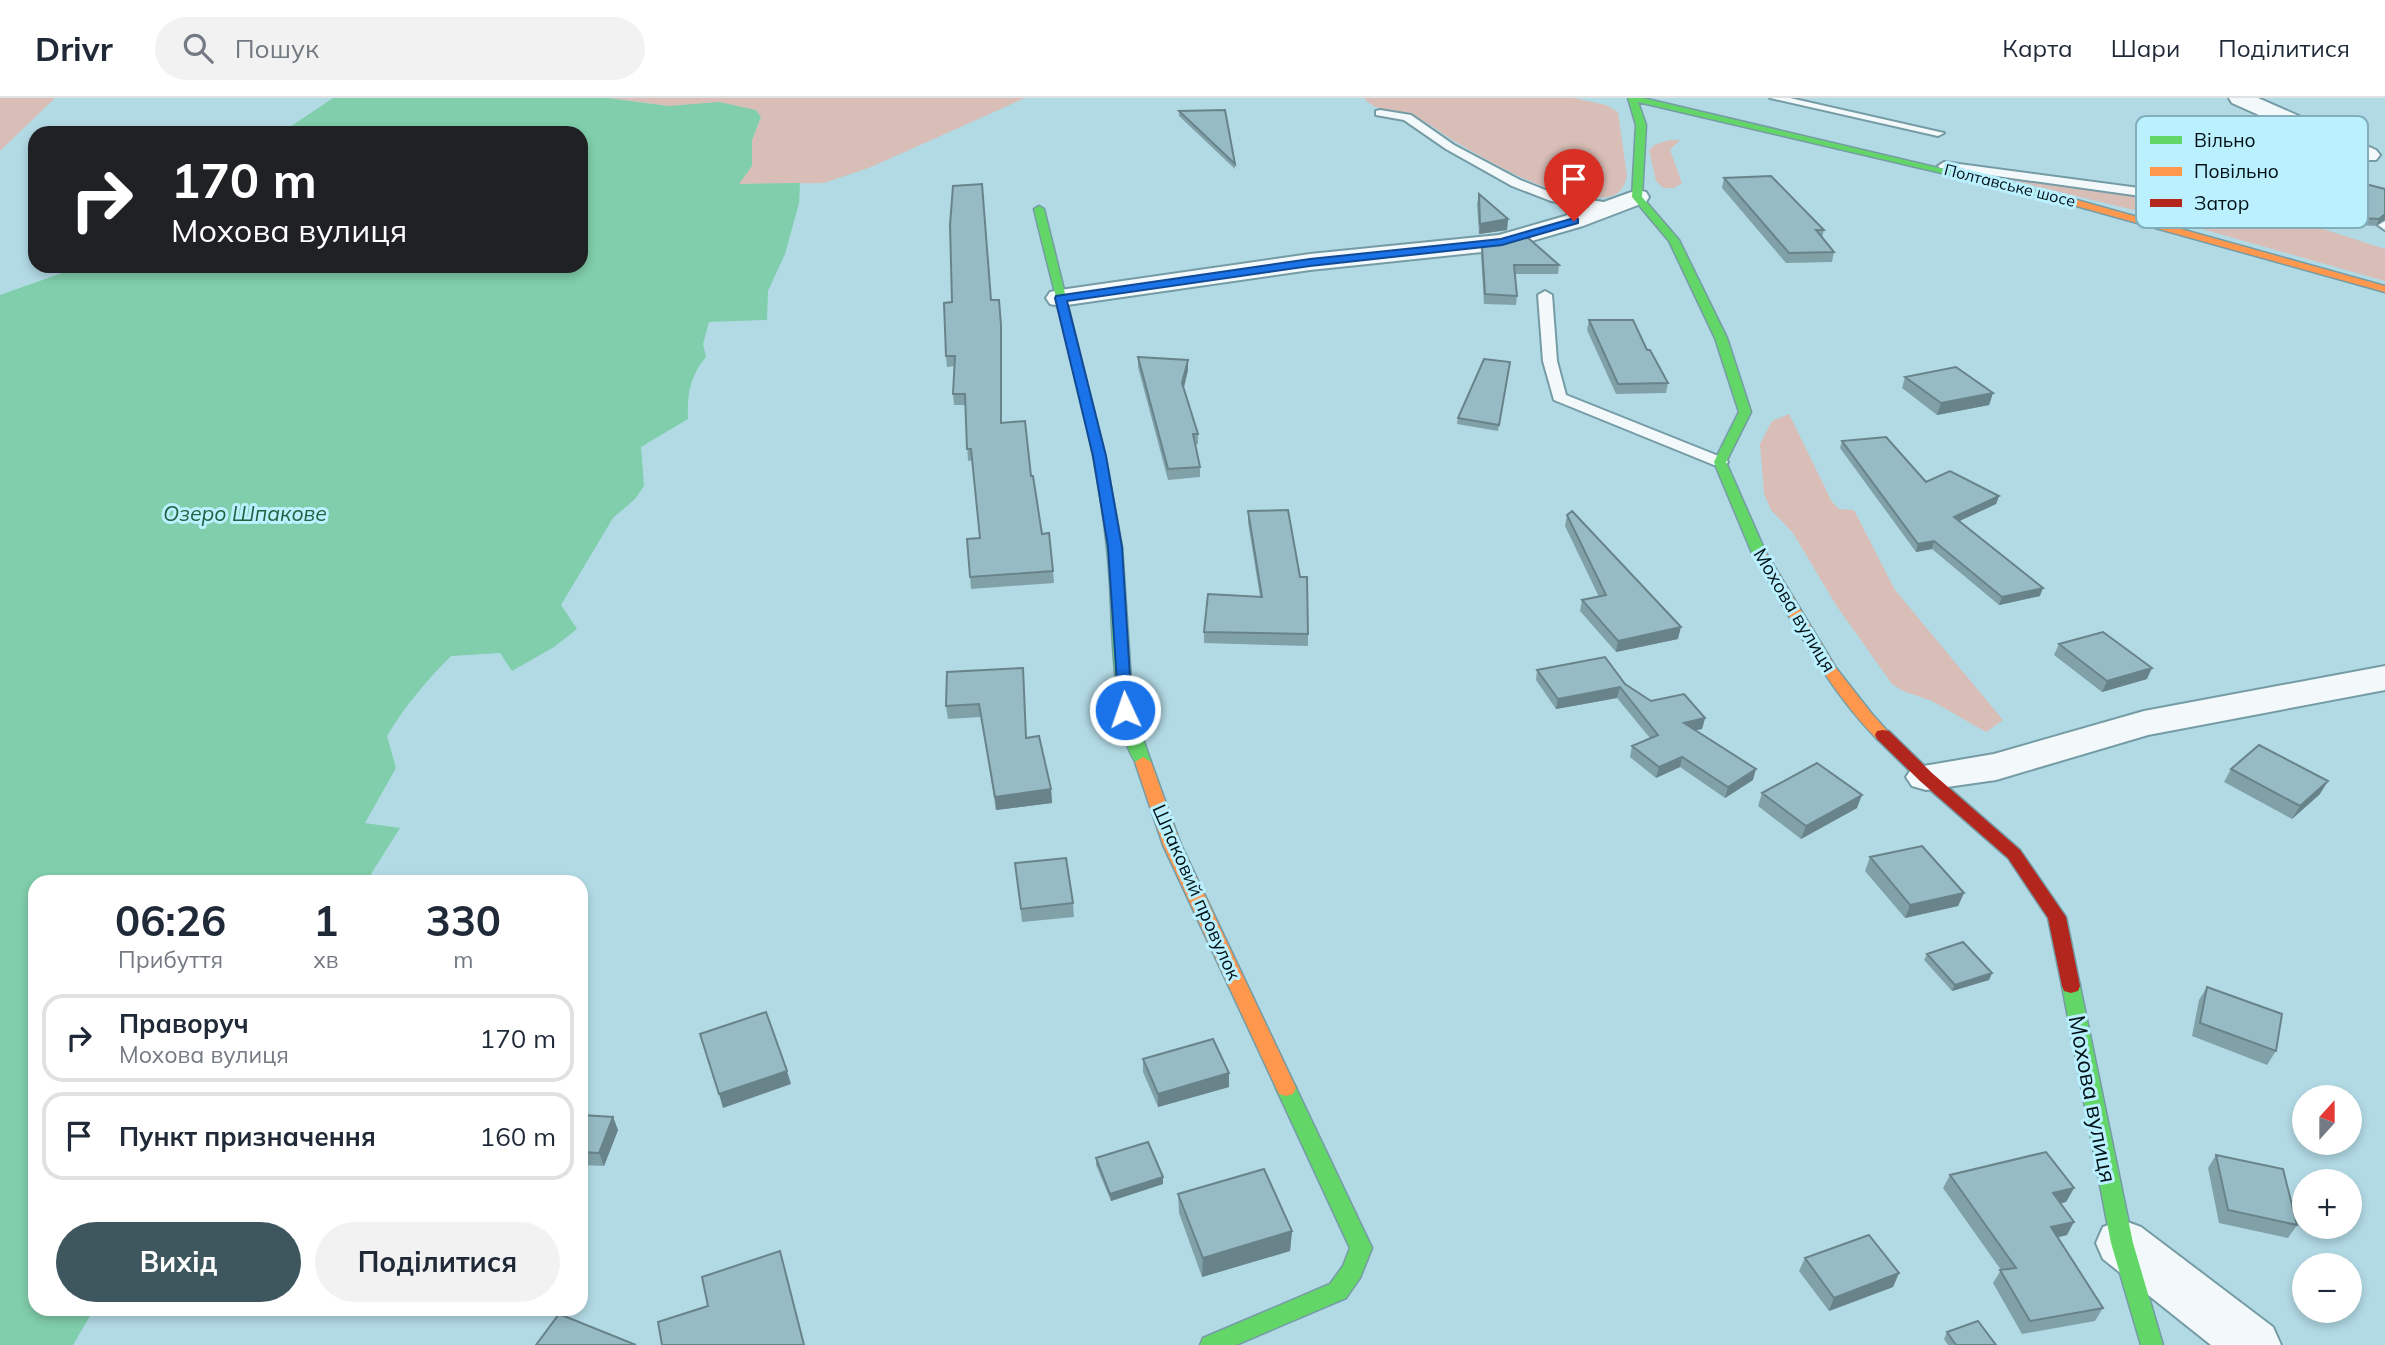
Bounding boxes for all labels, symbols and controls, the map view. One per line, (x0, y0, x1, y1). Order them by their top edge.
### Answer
search box (155, 17, 645, 80)
text: Drivr (35, 28, 113, 69)
icon: search (179, 29, 217, 67)
text: Пошук (235, 32, 319, 65)
text: Карта (2002, 33, 2073, 63)
text: Шари (2111, 33, 2180, 63)
text: Поділитися (2218, 33, 2350, 63)
legend (2136, 116, 2368, 228)
text: Вільно (2194, 128, 2256, 152)
text: 170 m (171, 149, 317, 210)
pin (1544, 149, 1604, 221)
icon: right (56, 154, 147, 245)
street label: Полтавське шосе (1942, 159, 2078, 211)
text: Повільно (2194, 159, 2279, 183)
icon: arrive (1555, 160, 1593, 198)
text: Затор (2194, 191, 2249, 215)
text: Мохова вулиця (171, 210, 407, 250)
water label: Озеро Шпакове (163, 500, 327, 526)
street label: Мохова вулиця (1749, 544, 1841, 676)
position arrow (1088, 673, 1162, 747)
street label: Шпаковий провулок (1147, 801, 1247, 984)
text: 06:26 (115, 894, 226, 947)
text: 1 (313, 894, 338, 947)
text: 330 (425, 894, 501, 947)
text: Прибуття (118, 945, 223, 974)
text: хв (313, 945, 338, 974)
text: m (453, 945, 473, 974)
text: Праворуч (119, 1007, 249, 1040)
street label: Мохова вулиця (2063, 1013, 2123, 1185)
icon: right (60, 1019, 98, 1057)
text: 170 m (480, 1022, 556, 1055)
text: Мохова вулиця (119, 1040, 289, 1069)
north arrow (2292, 1085, 2362, 1155)
map controls (2292, 1085, 2362, 1323)
icon: arrive (60, 1117, 98, 1155)
text: Пункт призначення (119, 1120, 376, 1153)
text: 160 m (480, 1120, 556, 1153)
button: + (2292, 1169, 2362, 1239)
button: Вихід (56, 1222, 301, 1302)
button: Поділитися (315, 1222, 560, 1302)
button: − (2292, 1253, 2362, 1323)

